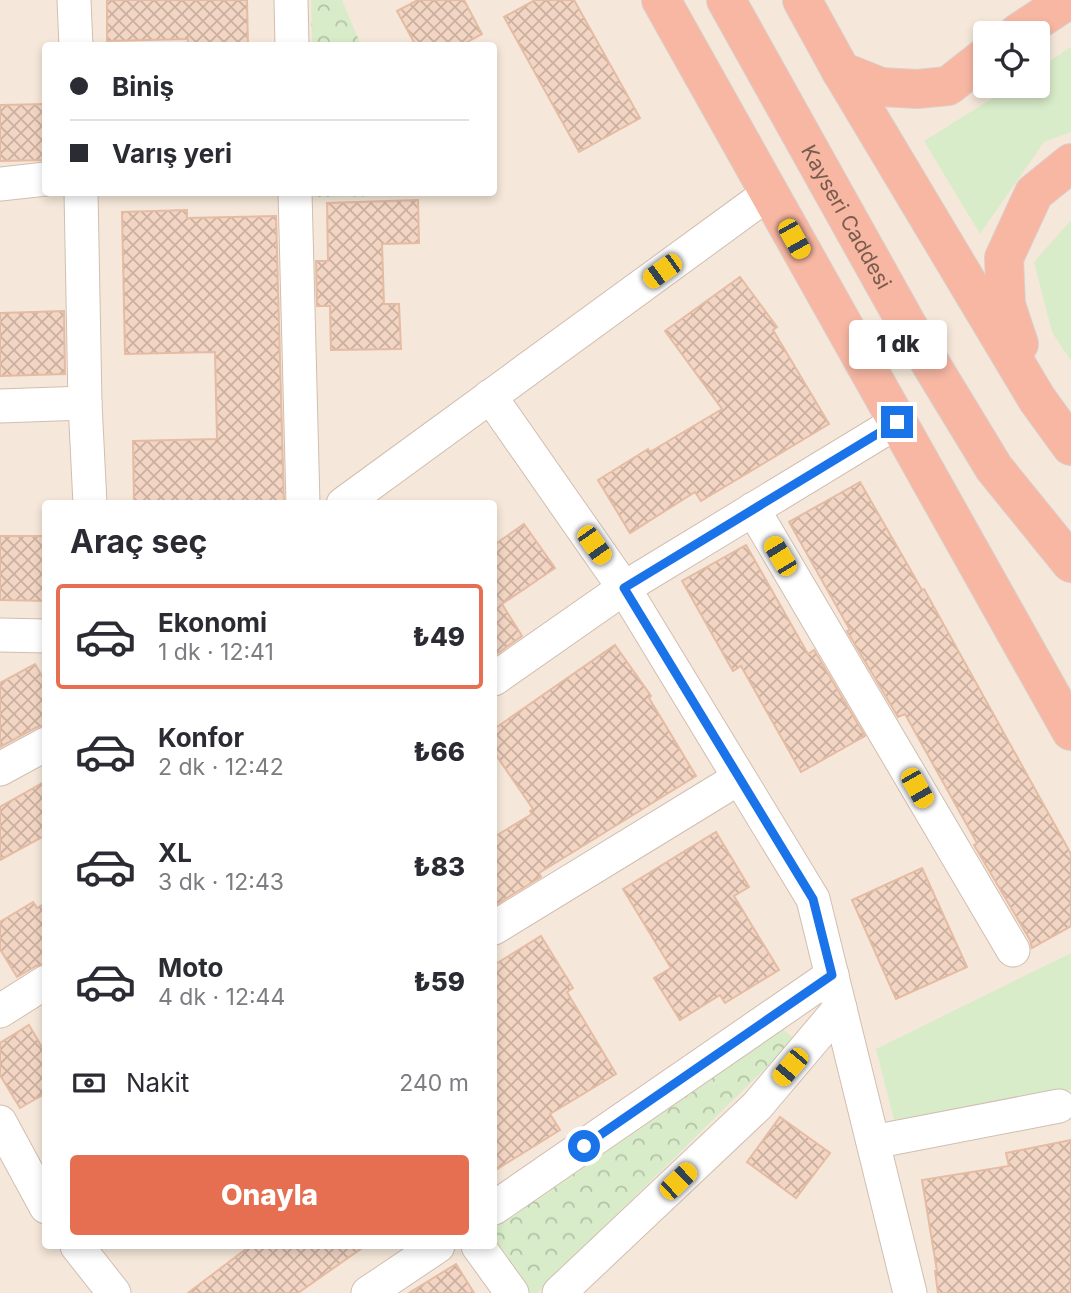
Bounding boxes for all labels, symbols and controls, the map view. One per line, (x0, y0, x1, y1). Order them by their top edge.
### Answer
map controls (973, 21, 1050, 98)
button: locate (973, 21, 1050, 98)
text: Biniş (112, 71, 174, 102)
text: Varış yeri (112, 138, 232, 169)
street label: Kayseri Caddesi (797, 140, 897, 293)
car (775, 216, 814, 262)
car (639, 250, 686, 292)
callout: 1 dk (848, 320, 946, 370)
text: 1 dk (876, 330, 920, 358)
route end (881, 406, 913, 438)
text: Araç seç (70, 522, 207, 561)
car (574, 522, 615, 568)
car (761, 533, 800, 579)
icon: car (74, 605, 137, 668)
text: Ekonomi (158, 607, 267, 638)
text: ₺49 (413, 621, 465, 652)
text: 1 dk · 12:41 (158, 638, 274, 666)
icon: car (74, 720, 137, 783)
text: Konfor (158, 722, 244, 753)
text: ₺66 (413, 736, 465, 767)
text: 2 dk · 12:42 (158, 753, 284, 781)
car (898, 765, 937, 811)
icon: car (74, 835, 137, 898)
text: XL (158, 837, 192, 868)
text: ₺83 (413, 851, 465, 882)
text: 3 dk · 12:43 (158, 868, 284, 896)
icon: car (74, 950, 137, 1013)
text: Moto (158, 952, 223, 983)
text: ₺59 (414, 966, 465, 997)
text: 4 dk · 12:44 (158, 983, 285, 1011)
car (769, 1044, 812, 1090)
icon: cash (70, 1064, 108, 1102)
text: Nakit (126, 1067, 189, 1098)
text: 240 m (399, 1069, 469, 1097)
route start (568, 1130, 600, 1162)
button: Onayla (70, 1155, 469, 1235)
car (656, 1159, 701, 1203)

